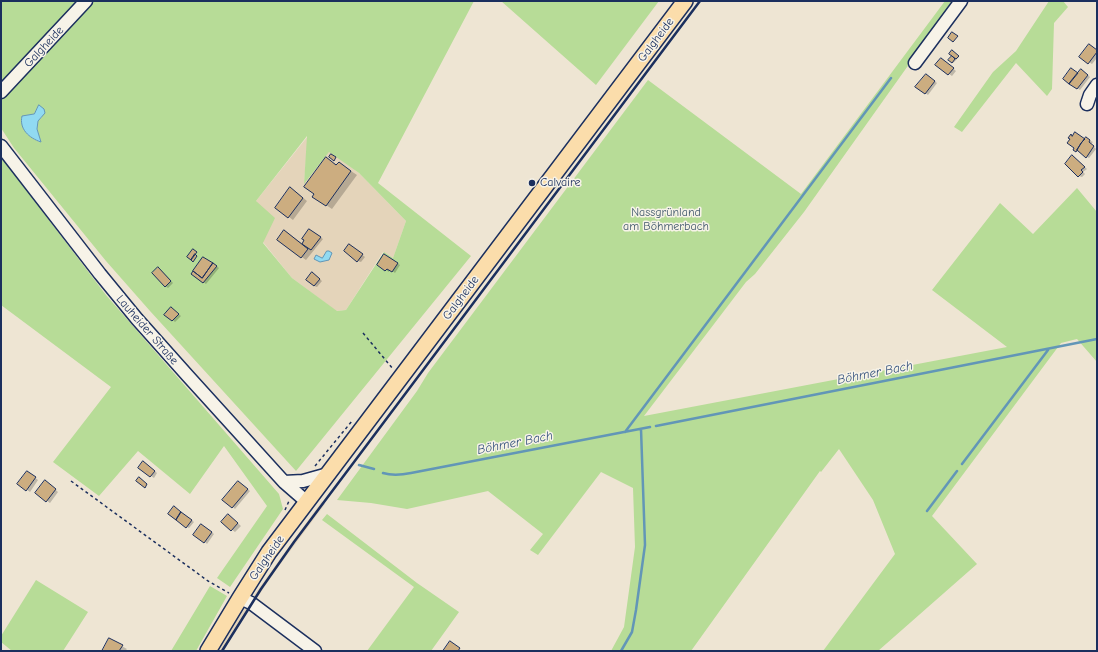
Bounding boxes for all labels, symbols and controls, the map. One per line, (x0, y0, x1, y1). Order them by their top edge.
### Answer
street label: Galgheide (635, 15, 677, 65)
street label: Galgheide (21, 23, 67, 71)
place label: Calvaire (540, 176, 580, 190)
marker: Calvaire (527, 178, 537, 188)
park label: Nassgrünland am Böhmerbach (623, 206, 709, 234)
street label: Galgheide (440, 273, 482, 323)
street label: Lauheider Straße (113, 292, 181, 368)
water label: Böhmer Bach (836, 358, 914, 388)
water label: Böhmer Bach (476, 428, 554, 458)
street label: Galgheide (246, 533, 288, 583)

